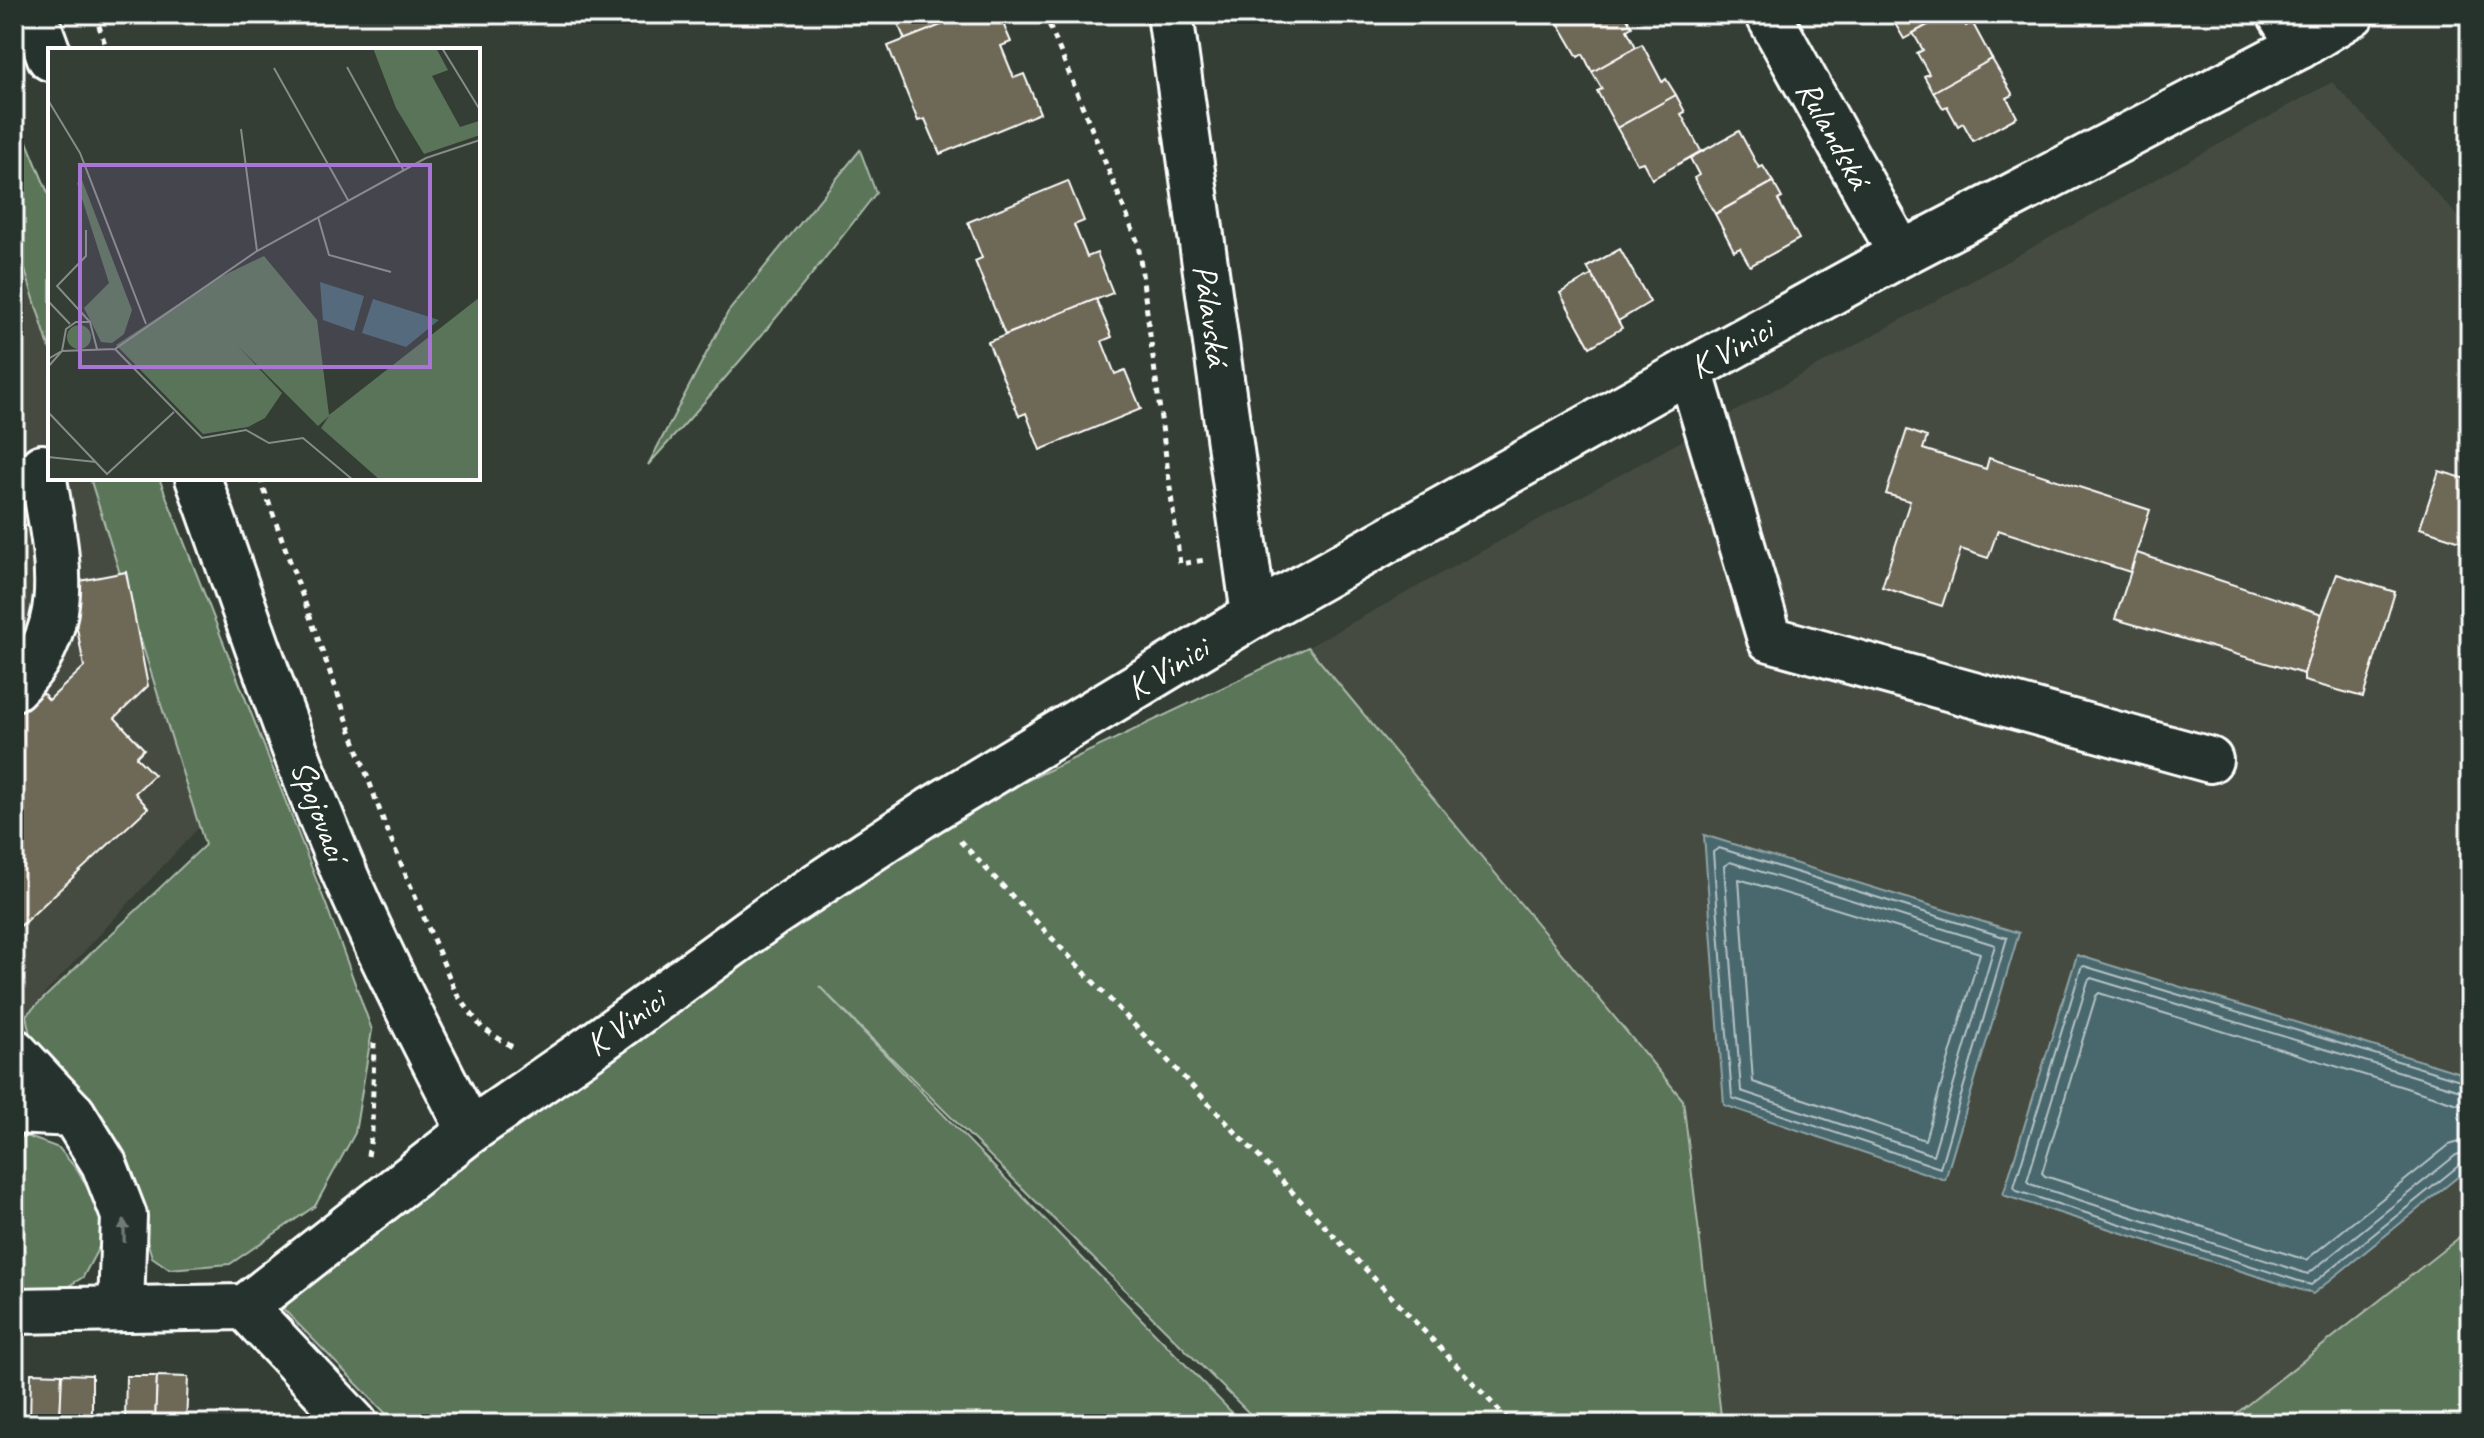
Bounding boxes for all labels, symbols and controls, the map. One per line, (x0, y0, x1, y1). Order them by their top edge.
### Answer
inset map (48, 48, 480, 480)
street label: Rulandská (1787, 72, 1883, 198)
street label: Pálavská (1184, 262, 1241, 371)
street label: K Vinici (1682, 306, 1784, 388)
street label: K Vinici (1118, 624, 1220, 709)
street label: Spojovací (281, 754, 361, 872)
street label: K Vinici (577, 976, 677, 1065)
one-way arrow (118, 1218, 130, 1243)

